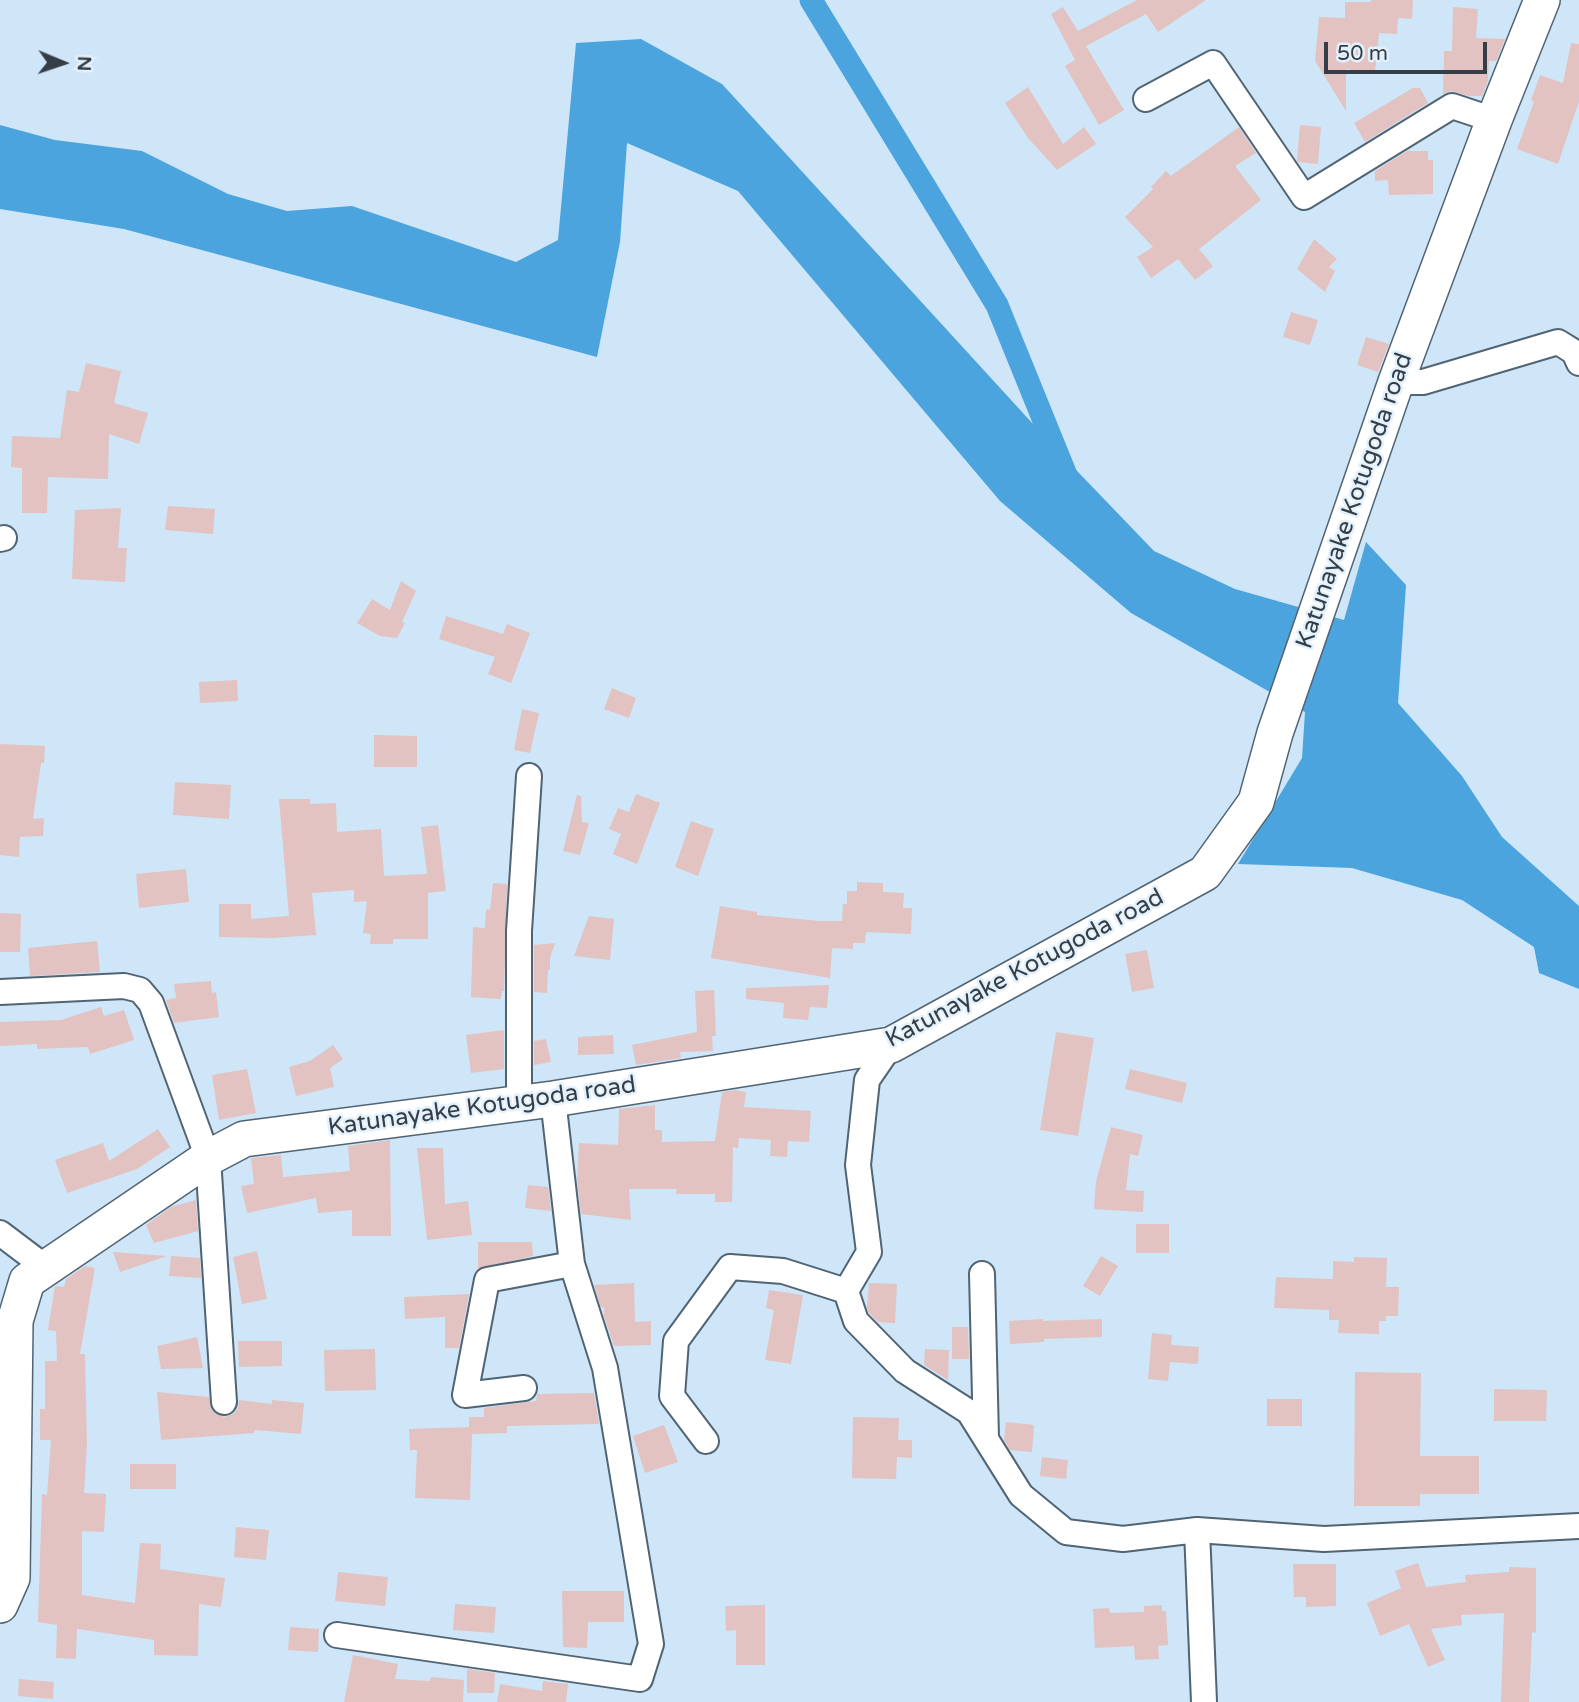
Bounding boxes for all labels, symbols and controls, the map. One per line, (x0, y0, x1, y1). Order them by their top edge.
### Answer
north arrow (28, 28, 98, 98)
scale bar (1327, 28, 1490, 72)
text: 50 m (1337, 41, 1388, 66)
text: N (73, 56, 95, 72)
street label: Katunayake Kotugoda road (1291, 349, 1419, 653)
street label: Katunayake Kotugoda road (881, 883, 1169, 1055)
street label: Katunayake Kotugoda road (326, 1071, 638, 1143)

